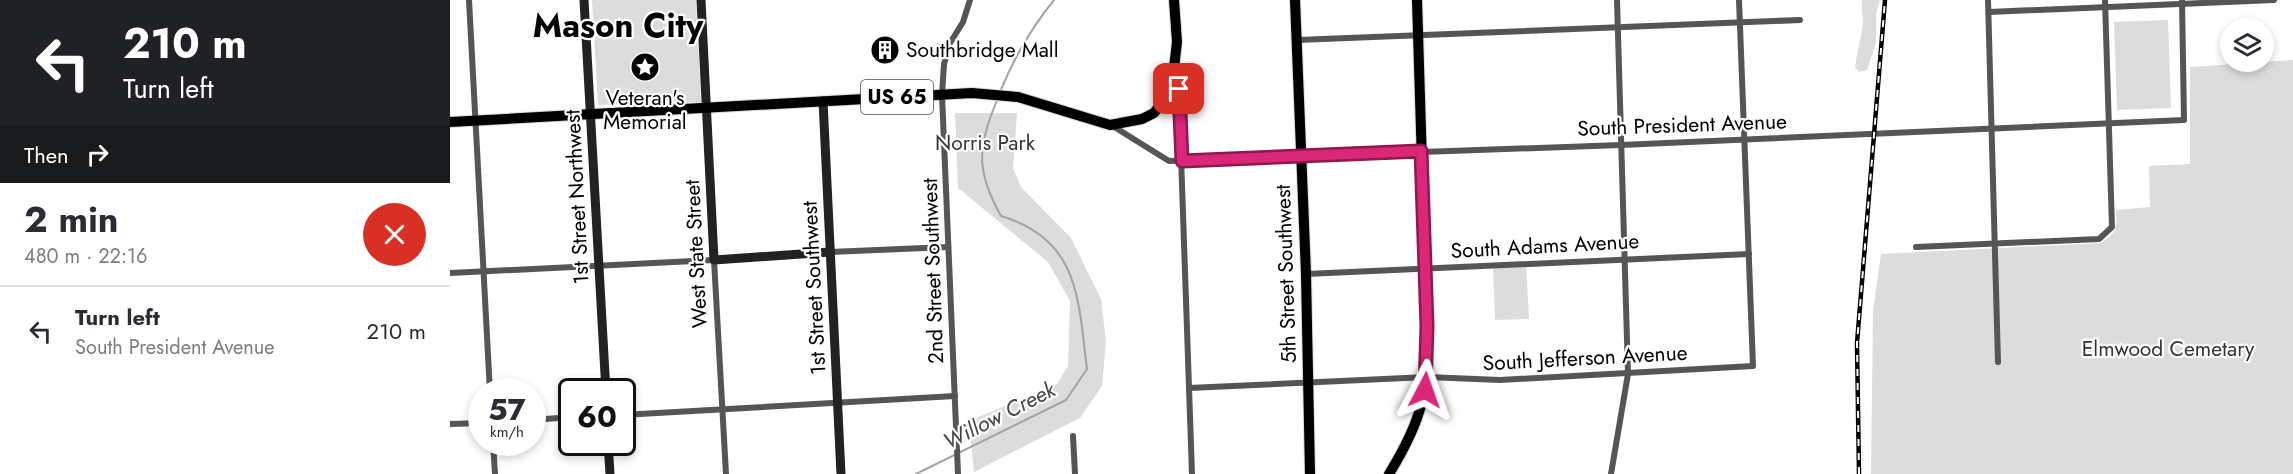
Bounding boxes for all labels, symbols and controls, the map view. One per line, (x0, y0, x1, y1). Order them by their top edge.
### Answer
district label: Mason City (533, 2, 704, 49)
text: 210 m (123, 13, 247, 74)
map controls (2220, 18, 2274, 72)
button: layers (2220, 18, 2274, 72)
icon: left (24, 24, 102, 102)
building icon: Southbridge Mall (869, 34, 901, 66)
place label: Southbridge Mall (906, 35, 1059, 65)
place icon: Veteran's Memorial (629, 51, 661, 83)
pin (1153, 63, 1204, 114)
text: Turn left (123, 69, 213, 108)
icon: arrive (1162, 72, 1195, 105)
road number: US 65 (861, 80, 933, 114)
place label: Veteran's Memorial (603, 83, 687, 137)
street label: South President Avenue (1577, 106, 1787, 144)
street label: 1st Street Northwest (557, 109, 597, 285)
park label: Norris Park (935, 128, 1036, 158)
icon: right (81, 138, 114, 171)
text: Then (24, 139, 69, 171)
street label: 2nd Street Southwest (915, 178, 951, 364)
street label: West State Street (677, 179, 715, 329)
street label: 5th Street Southwest (1268, 184, 1304, 364)
text: 2 min (24, 193, 119, 245)
street label: 1st Street Southwest (794, 200, 834, 376)
button: close (363, 203, 426, 266)
street label: South Adams Avenue (1450, 226, 1640, 266)
text: 480 m · 22:16 (24, 242, 147, 271)
text: Turn left (75, 301, 160, 333)
icon: left (24, 315, 57, 348)
text: 210 m (367, 315, 426, 347)
text: South President Avenue (75, 333, 275, 362)
park label: Elmwood Cemetary (2082, 334, 2255, 364)
street label: South Jefferson Avenue (1482, 338, 1688, 378)
position arrow (1393, 358, 1457, 422)
water label: Willow Creek (937, 372, 1062, 457)
speed limit sign: 60 (558, 378, 636, 456)
text: 57 (488, 388, 526, 431)
text: km/h (490, 421, 524, 443)

